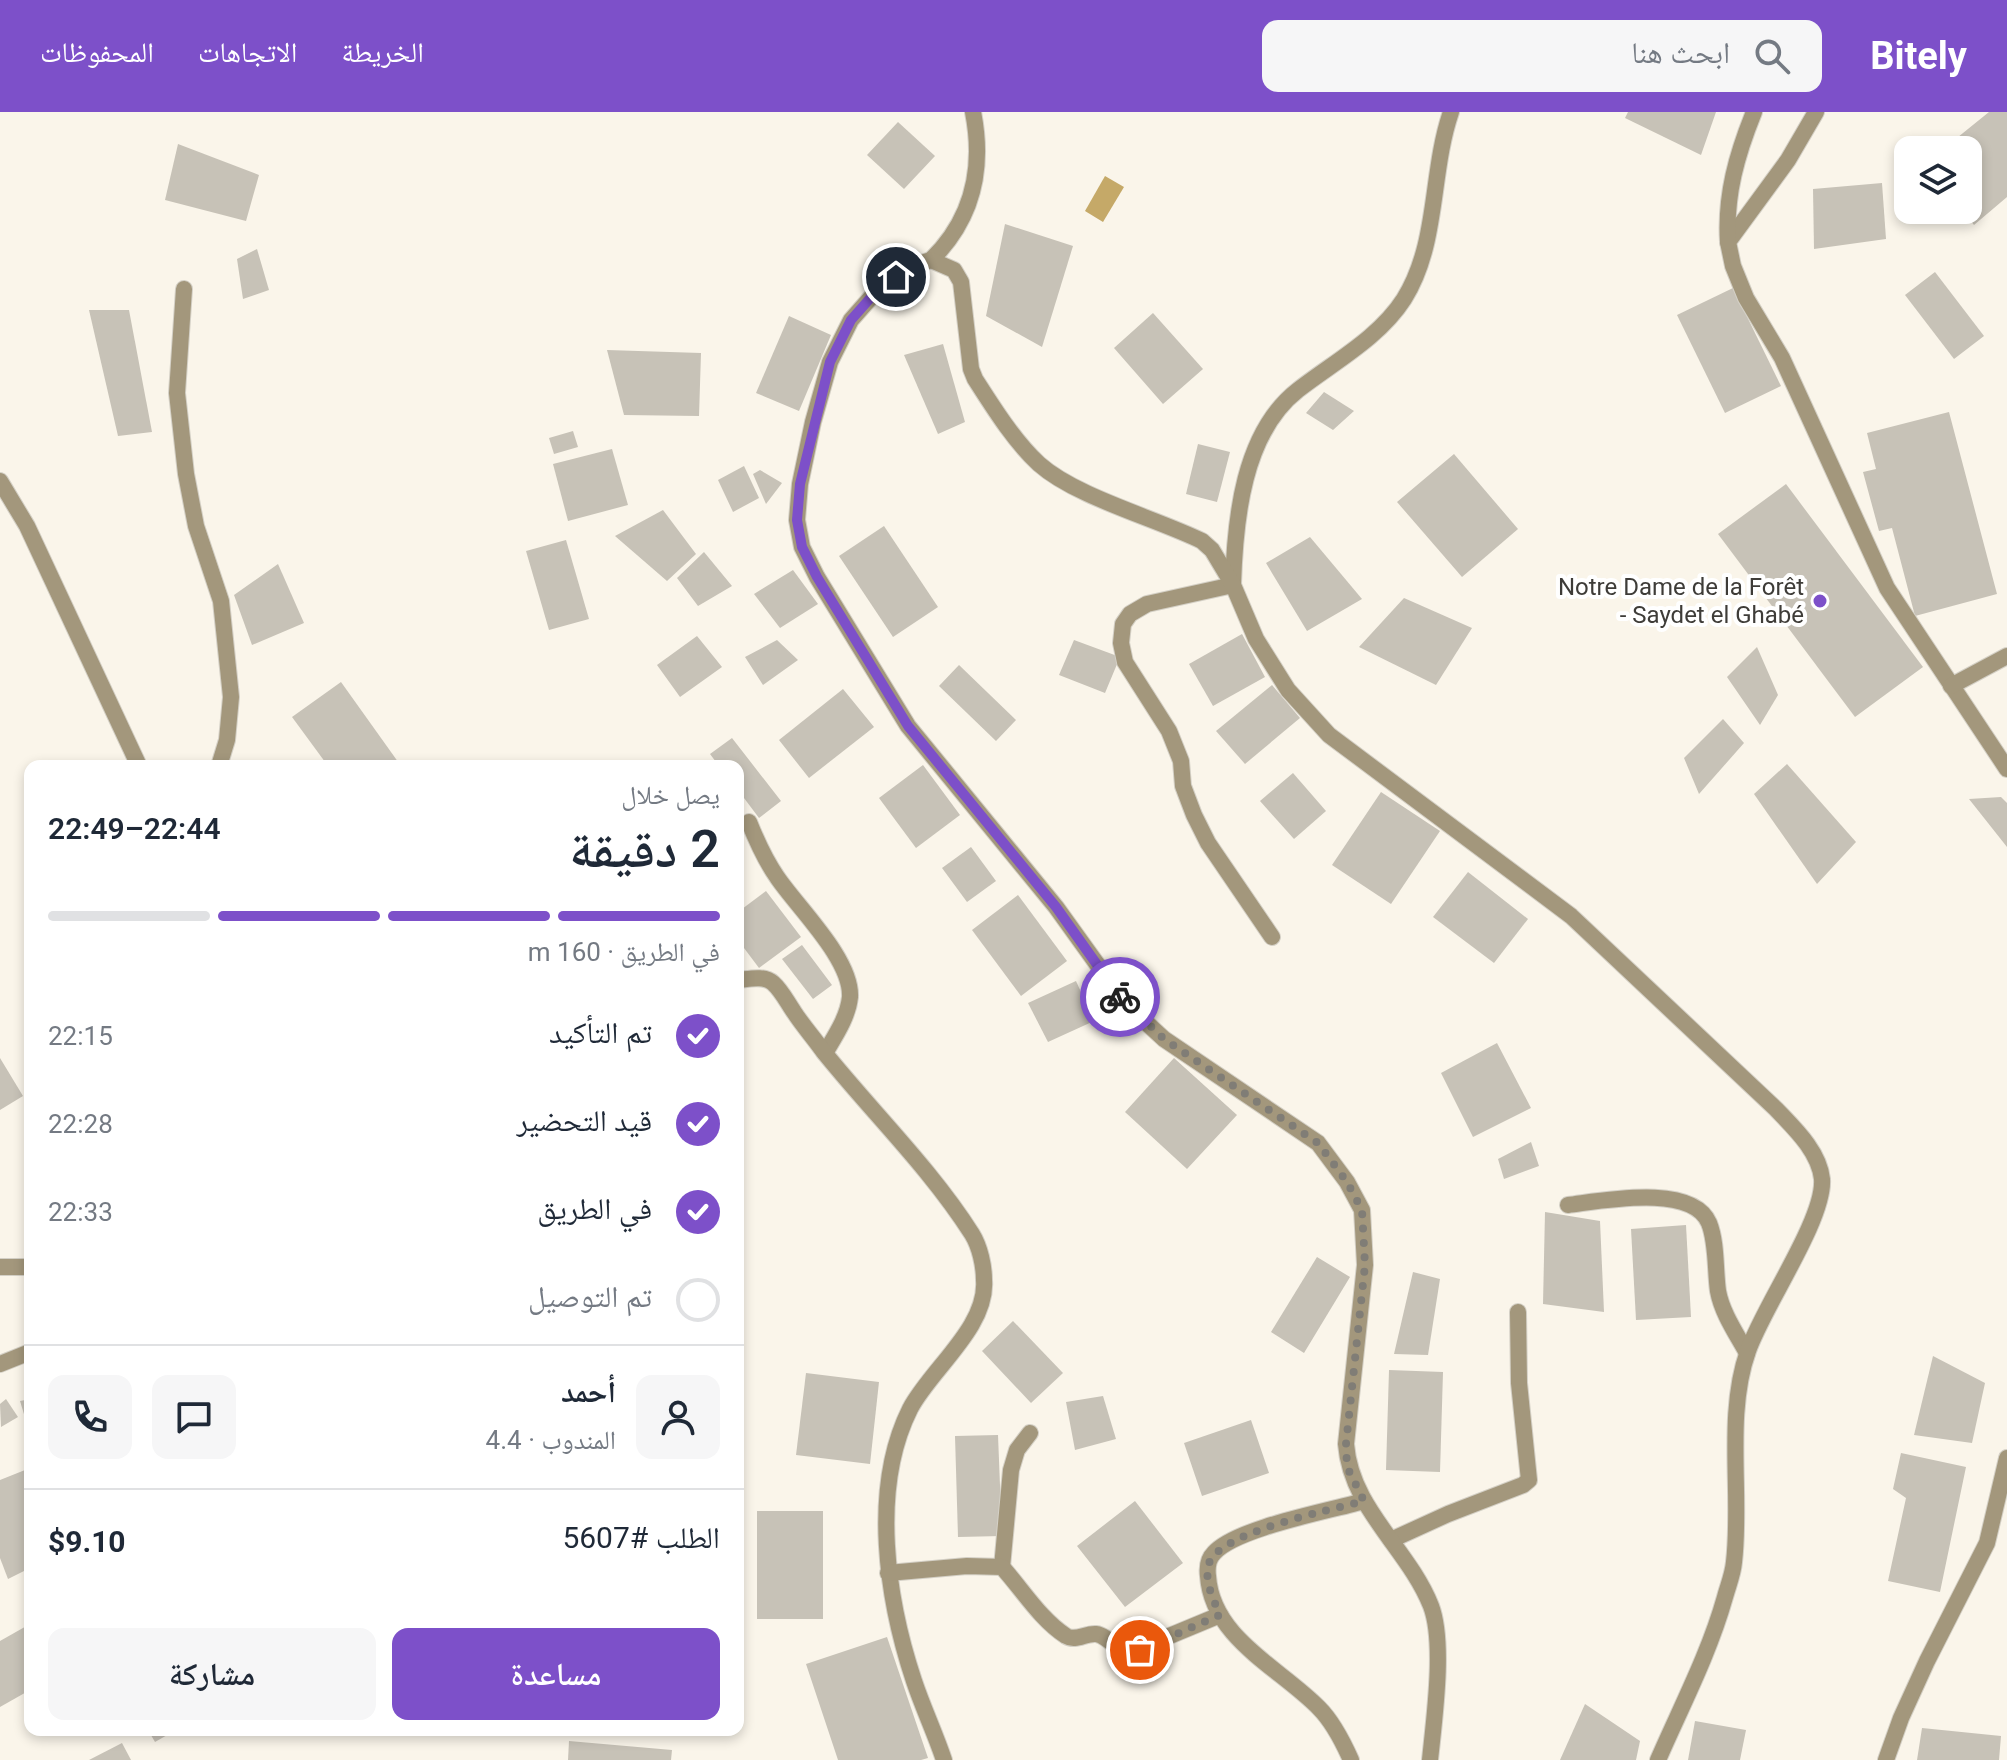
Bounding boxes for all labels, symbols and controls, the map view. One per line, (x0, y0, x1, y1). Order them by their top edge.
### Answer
search box (1262, 20, 1822, 92)
icon: search (1750, 34, 1794, 78)
text: Bitely (1870, 34, 1967, 78)
text: ابحث هنا (1631, 35, 1730, 70)
text: المحفوظات (40, 36, 154, 69)
text: الاتجاهات (198, 36, 297, 69)
text: الخريطة (341, 36, 424, 69)
map controls (1894, 136, 1982, 224)
button: layers (1894, 136, 1982, 224)
pin (862, 243, 930, 311)
icon: home (874, 255, 918, 299)
place label: Notre Dame de la Forêt - Saydet el Ghabé (1558, 573, 1804, 629)
marker: Notre Dame de la Forêt - Saydet el Ghabé (1811, 592, 1829, 610)
text: يصل خلال (621, 780, 720, 810)
text: 22:44–22:49 (48, 811, 221, 846)
text: 2 دقيقة (569, 819, 720, 880)
text: في الطريق · 160 m (528, 937, 720, 967)
courier (1080, 957, 1160, 1037)
icon: bike (1098, 975, 1142, 1019)
icon: check (676, 1014, 720, 1058)
text: تم التأكيد (549, 1015, 652, 1050)
text: 22:15 (48, 1021, 113, 1051)
icon: check (676, 1102, 720, 1146)
text: قيد التحضير (516, 1103, 652, 1138)
text: 22:28 (48, 1109, 113, 1139)
icon: check (676, 1190, 720, 1234)
text: في الطريق (537, 1191, 652, 1226)
text: 22:33 (48, 1197, 113, 1227)
text: تم التوصيل (528, 1279, 652, 1314)
text: أحمد (561, 1374, 616, 1409)
button: phone (48, 1375, 132, 1459)
button: chat (152, 1375, 236, 1459)
button: person (636, 1375, 720, 1459)
text: المندوب · 4.4 (486, 1425, 616, 1455)
text: الطلب #5607 (562, 1520, 720, 1555)
text: $9.10 (48, 1524, 126, 1559)
pin (1106, 1616, 1174, 1684)
button: مشاركة (48, 1628, 376, 1720)
button: مساعدة (392, 1628, 720, 1720)
icon: bag (1118, 1628, 1162, 1672)

